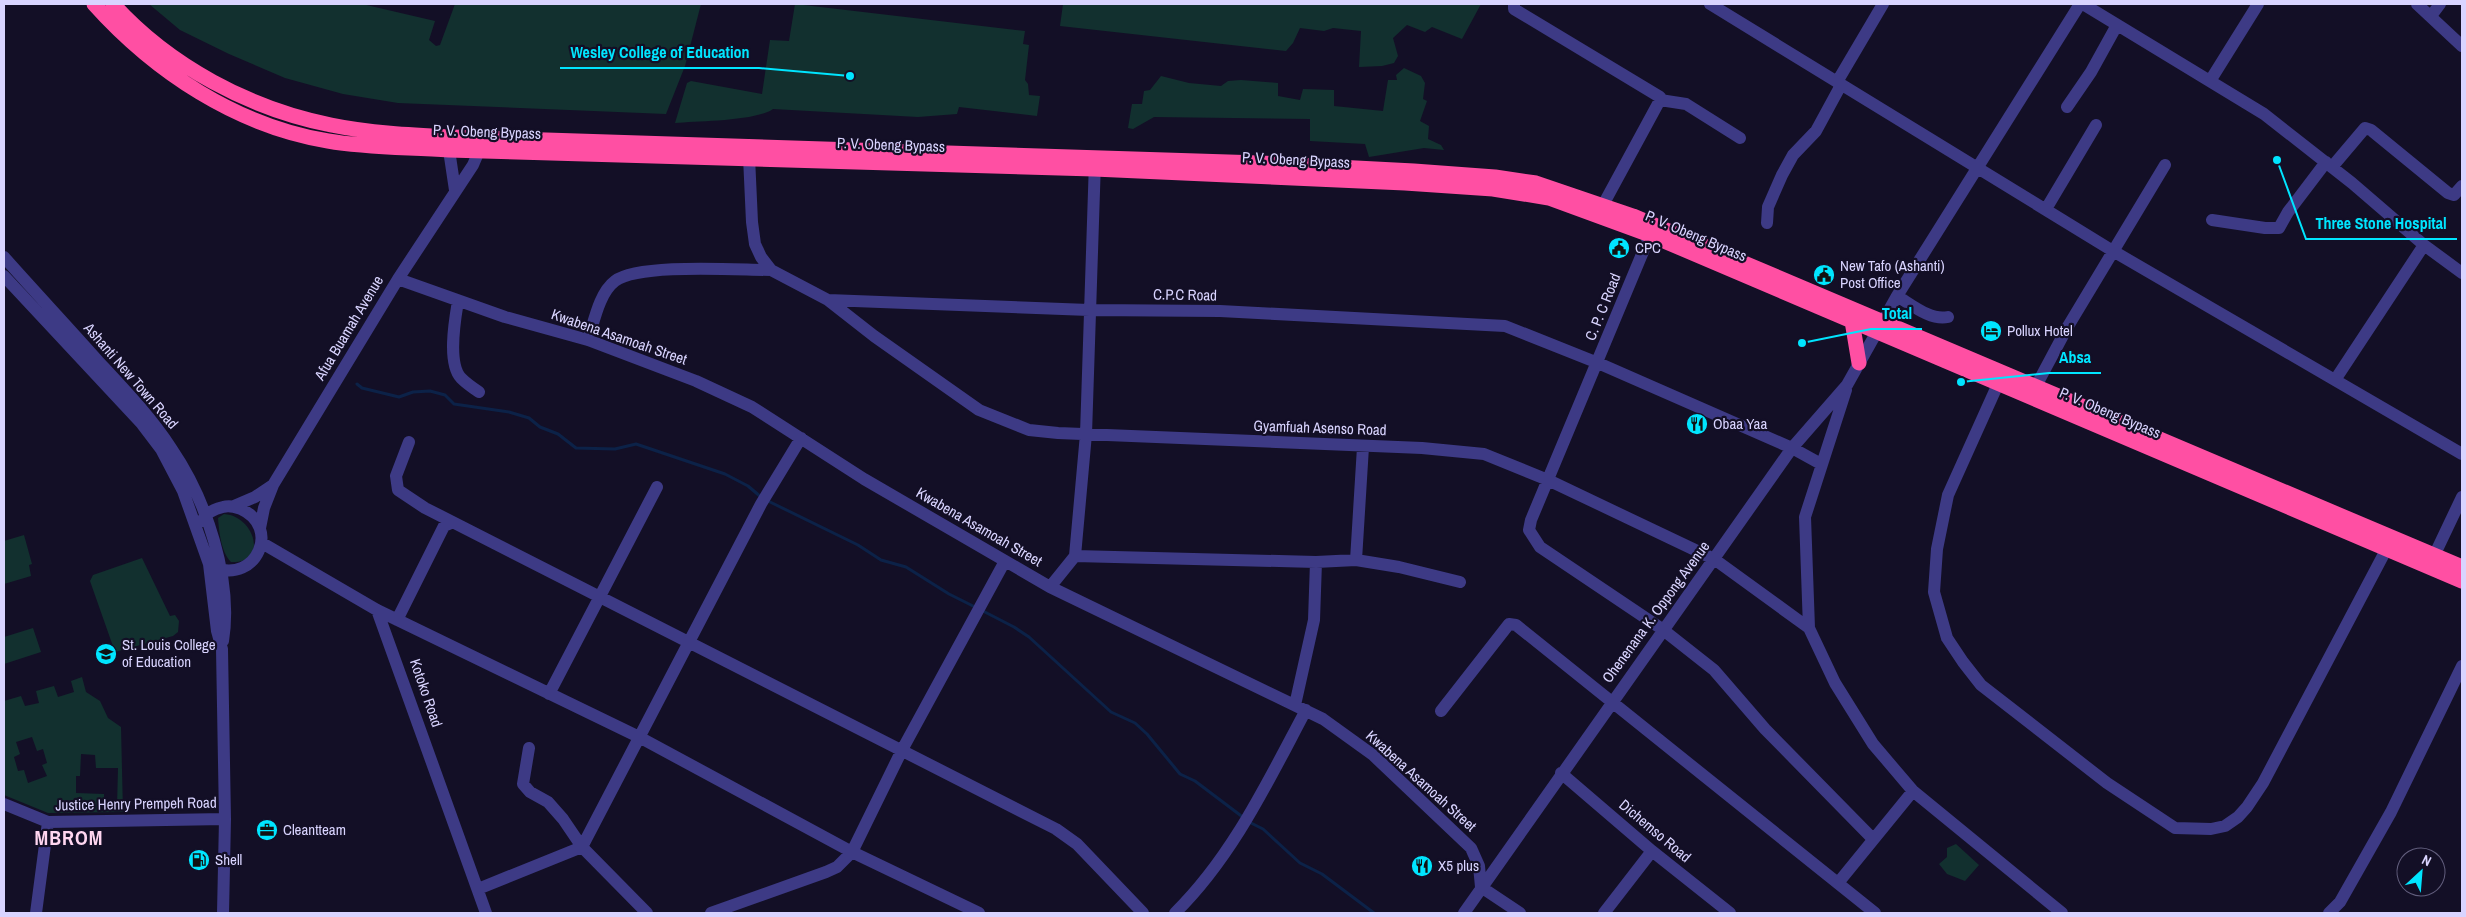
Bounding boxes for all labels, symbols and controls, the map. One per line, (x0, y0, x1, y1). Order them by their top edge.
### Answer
callout: Wesley College of Education (560, 37, 759, 68)
text: Wesley College of Education (570, 41, 750, 63)
street label: P. V. Obeng Bypass (433, 119, 541, 144)
street label: P. V. Obeng Bypass (837, 132, 945, 157)
street label: P. V. Obeng Bypass (1242, 146, 1351, 173)
street label: P. V. Obeng Bypass (1642, 205, 1750, 266)
callout: Three Stone Hospital (2306, 208, 2457, 239)
text: Three Stone Hospital (2315, 212, 2447, 234)
public building icon: CPC (1607, 236, 1631, 260)
place label: CPC (1635, 237, 1661, 258)
place label: New Tafo (Ashanti) Post Office (1840, 255, 1945, 293)
public building icon: New Tafo (Ashanti) Post Office (1812, 263, 1836, 287)
street label: C. P. C Road (1580, 270, 1626, 344)
street label: Afua Buamah Avenue (308, 271, 388, 385)
street label: C.P.C Road (1153, 283, 1217, 306)
callout: Total (1871, 298, 1922, 329)
text: Total (1882, 302, 1912, 324)
street label: Kwabena Asamoah Street (549, 303, 690, 370)
street label: Ashanti New Town Road (79, 317, 183, 433)
hotel icon: Pollux Hotel (1979, 319, 2003, 343)
place label: Pollux Hotel (2007, 320, 2073, 341)
callout: Absa (2049, 342, 2101, 373)
text: Absa (2059, 346, 2092, 368)
street label: P. V. Obeng Bypass (2056, 382, 2164, 443)
restaurant icon: Obaa Yaa (1685, 412, 1709, 436)
place label: Obaa Yaa (1713, 413, 1767, 434)
street label: Gyamfuah Asenso Road (1253, 415, 1387, 440)
street label: Kwabena Asamoah Street (912, 482, 1047, 572)
street label: Ohenenana K. Oppong Avenue (1597, 536, 1714, 687)
place label: St. Louis College of Education (122, 634, 216, 672)
school or university icon: St. Louis College of Education (94, 642, 118, 666)
street label: Kotoko Road (405, 656, 448, 730)
street label: Kwabena Asamoah Street (1361, 725, 1482, 836)
street label: Justice Henry Prempeh Road (55, 792, 217, 815)
street label: Dichemso Road (1615, 794, 1696, 867)
office icon: Cleantteam (255, 818, 279, 842)
place label: Cleantteam (283, 819, 346, 840)
district label: MBROM (35, 824, 103, 851)
north arrow (2396, 847, 2446, 897)
fuel station icon: Shell (187, 848, 211, 872)
place label: Shell (215, 849, 242, 870)
text: N (2419, 850, 2434, 870)
restaurant icon: X5 plus (1410, 854, 1434, 878)
place label: X5 plus (1438, 855, 1479, 876)

